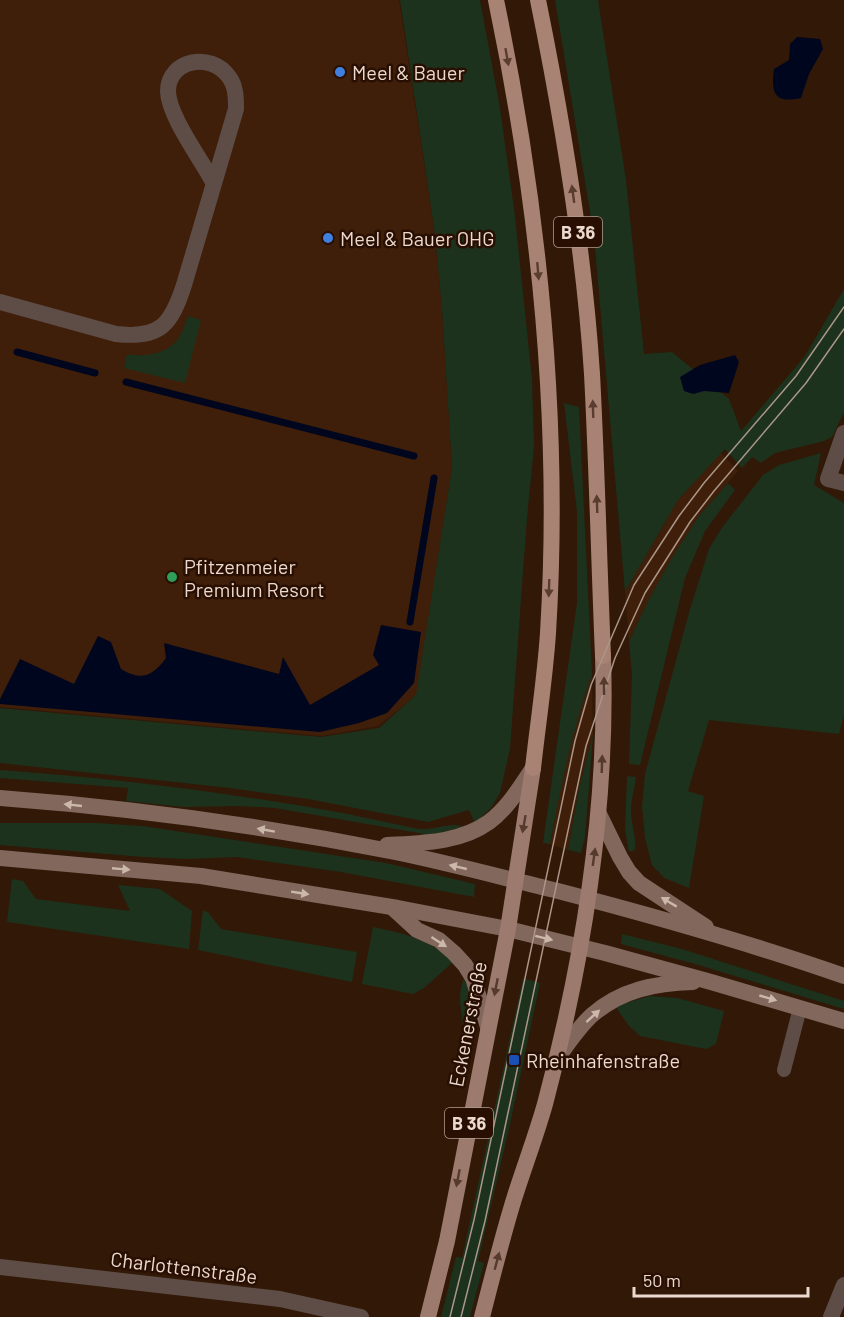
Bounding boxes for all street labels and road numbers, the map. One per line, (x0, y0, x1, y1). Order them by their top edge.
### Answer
road number: B 36 (554, 217, 602, 247)
street label: Eckenerstraße (443, 959, 491, 1089)
road number: B 36 (445, 1108, 493, 1138)
street label: Charlottenstraße (109, 1246, 259, 1288)

